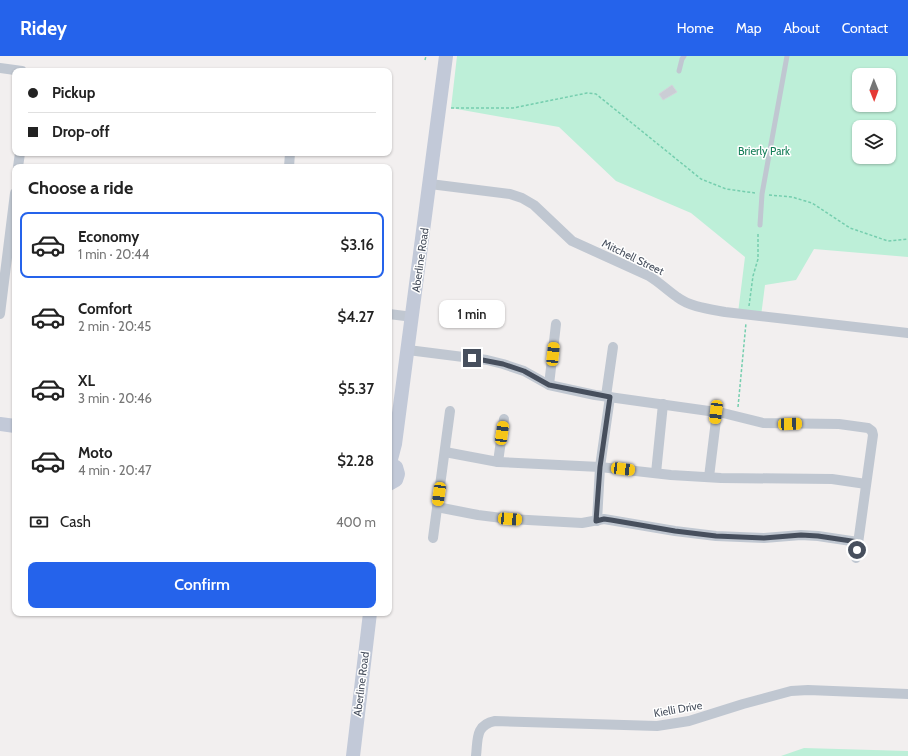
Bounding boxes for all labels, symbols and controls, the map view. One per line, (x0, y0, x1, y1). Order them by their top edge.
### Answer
text: Ridey (20, 17, 67, 40)
text: Home (677, 19, 714, 37)
text: Map (736, 19, 761, 37)
text: About (783, 19, 820, 37)
text: Contact (842, 19, 888, 37)
north arrow (852, 68, 896, 112)
map controls (852, 68, 896, 164)
text: Pickup (52, 84, 95, 102)
button: layers (852, 120, 896, 164)
text: Drop-off (52, 123, 110, 141)
park label: Brierly Park (738, 144, 790, 158)
text: Choose a ride (28, 177, 133, 199)
icon: car (30, 227, 66, 263)
street label: Aberline Road (409, 227, 431, 293)
text: Economy (78, 228, 139, 246)
text: $3.16 (340, 236, 374, 254)
street label: Mitchell Street (600, 236, 667, 278)
text: 1 min · 20:44 (78, 246, 149, 262)
icon: car (30, 299, 66, 335)
text: Comfort (78, 300, 132, 318)
callout: 1 min (439, 300, 505, 328)
text: 1 min (457, 306, 487, 322)
text: $4.27 (338, 308, 374, 326)
text: 2 min · 20:45 (78, 318, 151, 334)
car (546, 341, 560, 367)
route end (463, 349, 481, 367)
icon: car (30, 371, 66, 407)
text: XL (78, 372, 95, 390)
text: $5.37 (338, 380, 374, 398)
text: 3 min · 20:46 (78, 390, 152, 406)
car (709, 399, 723, 425)
car (778, 418, 802, 430)
car (494, 420, 510, 446)
icon: car (30, 443, 66, 479)
text: Moto (78, 444, 112, 462)
text: $2.28 (337, 452, 374, 470)
text: 4 min · 20:47 (78, 462, 151, 478)
car (610, 462, 636, 476)
car (431, 481, 447, 507)
icon: cash (28, 511, 50, 533)
car (498, 512, 522, 526)
text: Cash (60, 513, 91, 531)
text: 400 m (336, 514, 376, 530)
route start (848, 541, 866, 559)
button: Confirm (28, 562, 376, 608)
street label: Aberline Road (350, 651, 372, 717)
street label: Kielli Drive (653, 698, 704, 720)

